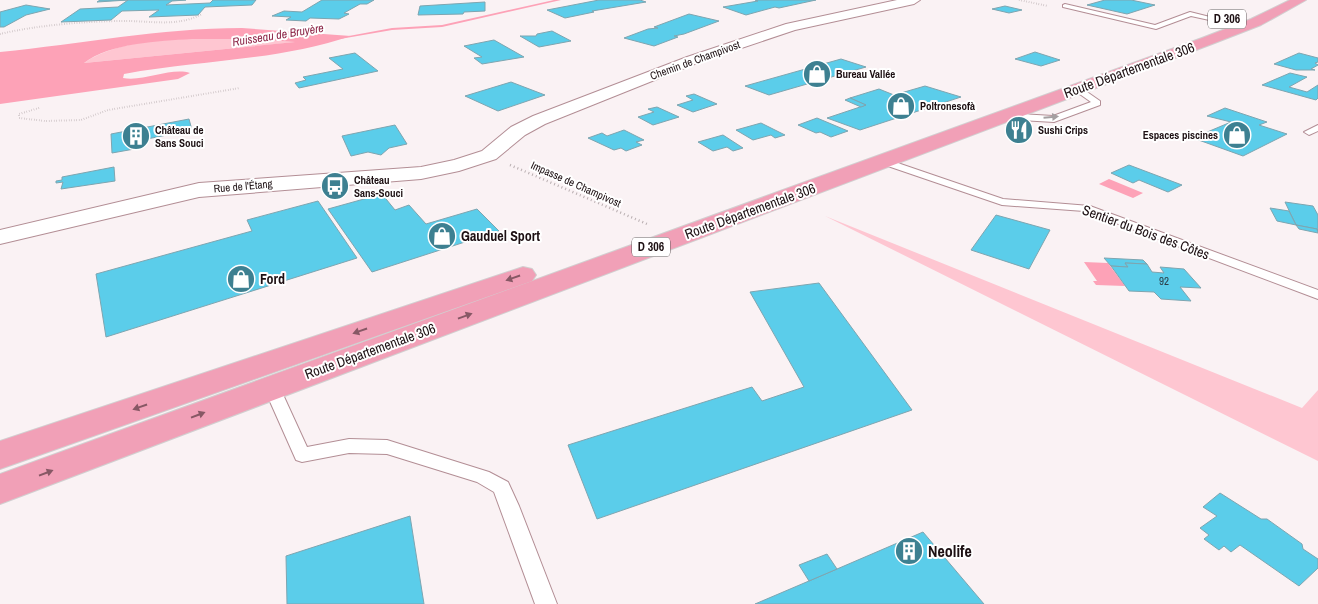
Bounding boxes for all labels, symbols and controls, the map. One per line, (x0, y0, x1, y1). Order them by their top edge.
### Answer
road number: D 306 (1208, 10, 1246, 28)
water label: Ruisseau de Bruyère (231, 20, 325, 50)
street label: Chemin de Champivost (648, 37, 742, 83)
street label: Route Départementale 306 (1061, 38, 1197, 102)
shop icon: Bureau Vallée (802, 59, 832, 89)
place label: Bureau Vallée (836, 67, 895, 81)
shop icon: Poltronesofà (886, 91, 916, 121)
place label: Poltronesofà (920, 99, 975, 113)
one-way arrow (1044, 113, 1060, 121)
restaurant icon: Sushi Crips (1004, 115, 1034, 145)
shop icon: Espaces piscines (1222, 120, 1252, 150)
building icon: Château de Sans Souci (121, 121, 151, 151)
place label: Château de Sans Souci (155, 123, 204, 150)
place label: Sushi Crips (1038, 123, 1088, 137)
place label: Espaces piscines (1143, 128, 1218, 142)
street label: Impasse de Champivost (529, 158, 624, 210)
bus stop icon: Château Sans-Souci (320, 171, 350, 201)
place label: Château Sans-Souci (354, 173, 403, 200)
street label: Rue de l'Étang (213, 176, 273, 196)
street label: Route Départementale 306 (682, 179, 818, 243)
street label: Sentier du Bois des Côtes (1080, 201, 1212, 263)
shop icon: Gauduel Sport (427, 221, 457, 251)
place label: Gauduel Sport (461, 227, 540, 245)
road number: D 306 (632, 238, 670, 256)
shop icon: Ford (226, 264, 256, 294)
place label: Ford (260, 270, 285, 288)
house number: 92 (1159, 274, 1169, 288)
one-way arrow (505, 275, 520, 283)
one-way arrow (458, 312, 473, 320)
street label: Route Départementale 306 (302, 319, 438, 383)
one-way arrow (352, 328, 367, 335)
one-way arrow (132, 404, 147, 411)
one-way arrow (191, 411, 206, 419)
one-way arrow (39, 468, 53, 476)
building icon: Neolife (894, 536, 924, 566)
place label: Neolife (928, 540, 972, 562)

